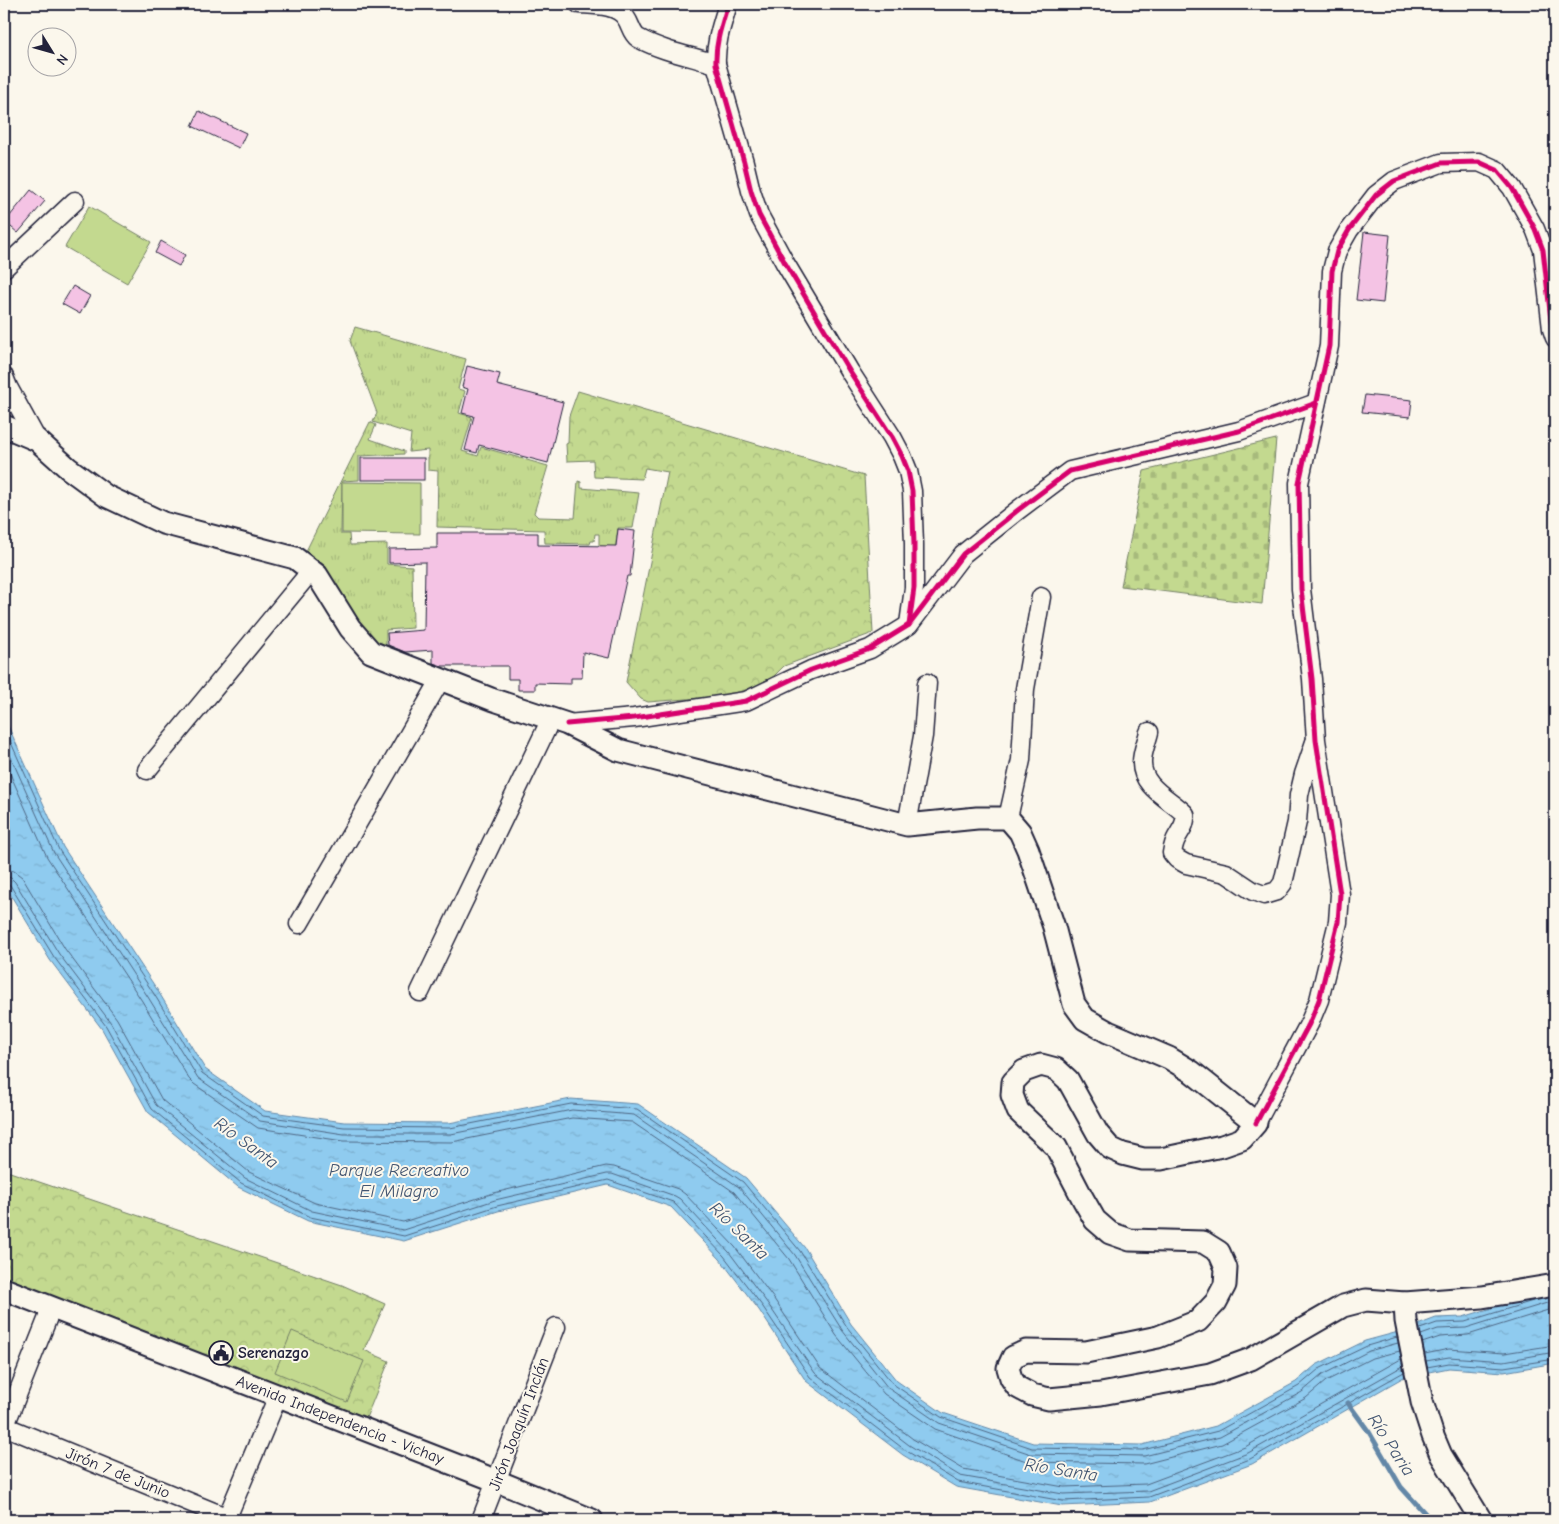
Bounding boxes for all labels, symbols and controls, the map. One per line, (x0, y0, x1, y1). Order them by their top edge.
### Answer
north arrow (28, 28, 78, 78)
text: N (52, 51, 72, 68)
water label: Río Santa (210, 1113, 282, 1173)
water label: Parque Recreativo El Milagro (329, 1160, 469, 1202)
water label: Río Santa (705, 1198, 773, 1264)
public building icon: Serenazgo (208, 1340, 234, 1366)
place label: Serenazgo (238, 1344, 309, 1362)
street label: Jirón Joaquín Inclán (485, 1355, 553, 1493)
street label: Avenida Independencia - Vichay (234, 1372, 447, 1468)
water label: Río Paria (1363, 1410, 1419, 1480)
street label: Jirón 7 de Junio (63, 1444, 173, 1502)
water label: Río Santa (1023, 1454, 1099, 1486)

